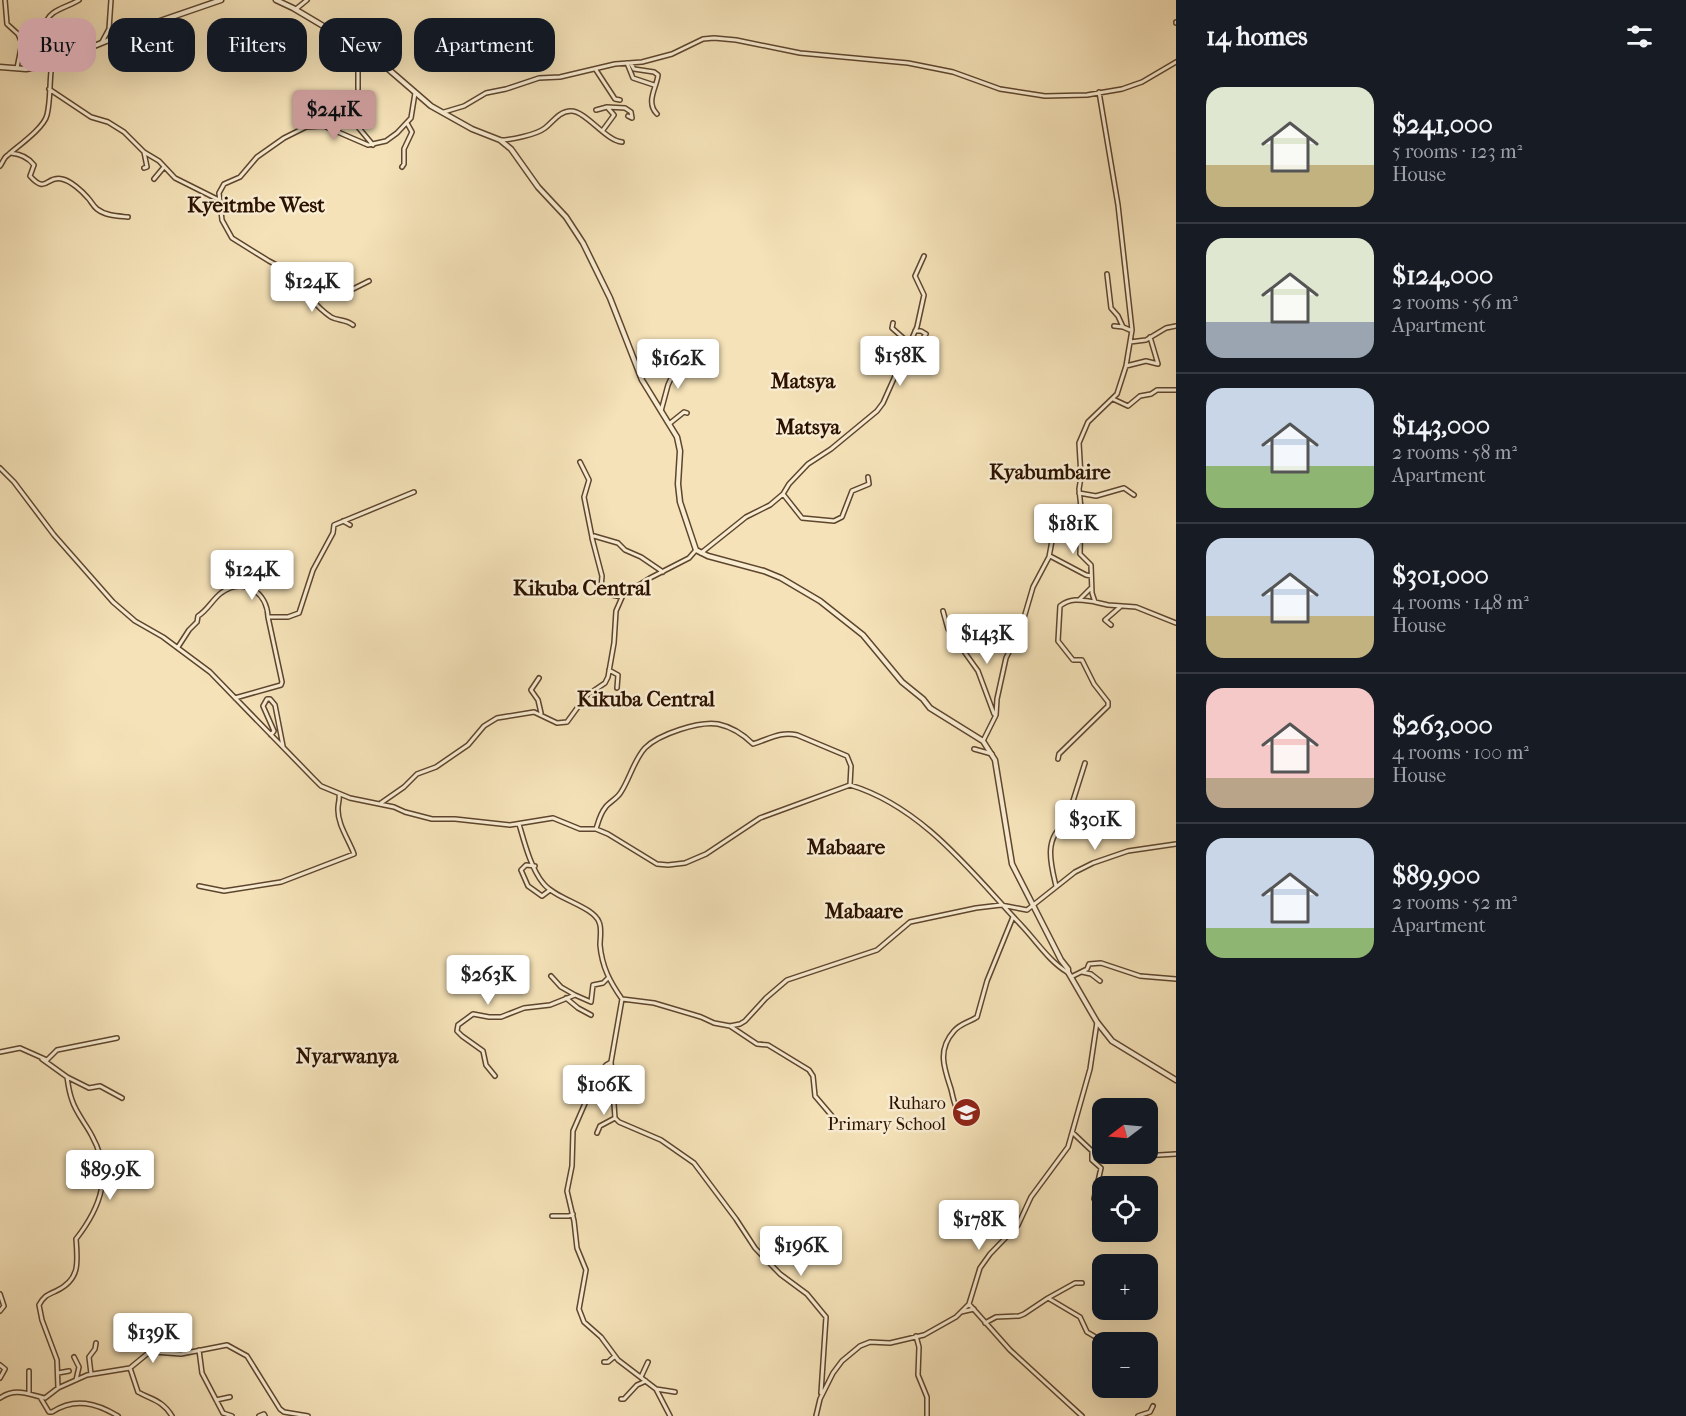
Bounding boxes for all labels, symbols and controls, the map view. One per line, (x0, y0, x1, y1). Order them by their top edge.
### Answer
chip: Buy (18, 18, 96, 72)
chip: Rent (108, 18, 195, 72)
chip: Filters (207, 18, 307, 72)
chip: New (319, 18, 402, 72)
chip: Apartment (414, 18, 555, 72)
icon: filters (1623, 20, 1656, 53)
text: 14 homes (1206, 21, 1308, 52)
pin: $241K (292, 90, 376, 141)
text: $241K (307, 98, 361, 121)
text: $241,000 (1392, 109, 1493, 140)
icon: home (1254, 111, 1326, 183)
text: 5 rooms · 123 m² (1392, 140, 1522, 163)
text: House (1392, 163, 1446, 186)
district label: Kyeitmbe West (187, 193, 325, 217)
text: $124,000 (1392, 260, 1493, 291)
pin: $124K (270, 262, 354, 313)
icon: home (1254, 262, 1326, 334)
text: $124K (285, 270, 339, 293)
text: 2 rooms · 56 m² (1392, 291, 1518, 314)
text: Apartment (1392, 314, 1486, 337)
pin: $158K (858, 336, 942, 387)
pin: $162K (636, 339, 720, 390)
text: $158K (874, 344, 926, 367)
text: $162K (651, 347, 705, 370)
district label: Matsya (770, 369, 837, 393)
text: $143,000 (1392, 410, 1490, 441)
icon: home (1254, 412, 1326, 484)
district label: Matsya (775, 415, 842, 439)
text: 2 rooms · 58 m² (1392, 441, 1517, 464)
district label: Kyabumbaire (989, 460, 1111, 484)
text: Apartment (1392, 464, 1486, 487)
pin: $181K (1031, 504, 1115, 555)
text: $181K (1048, 512, 1098, 535)
pin: $124K (210, 550, 294, 601)
text: $124K (225, 558, 279, 581)
text: $301,000 (1392, 560, 1489, 591)
icon: home (1254, 562, 1326, 634)
district label: Kikuba Central (513, 576, 651, 600)
text: 4 rooms · 148 m² (1392, 591, 1529, 614)
pin: $143K (945, 614, 1029, 665)
text: House (1392, 614, 1446, 637)
text: $143K (961, 622, 1013, 645)
district label: Kikuba Central (577, 687, 715, 711)
text: $263,000 (1392, 710, 1493, 741)
icon: home (1254, 712, 1326, 784)
text: 4 rooms · 100 m² (1392, 741, 1529, 764)
text: House (1392, 764, 1446, 787)
pin: $301K (1053, 800, 1137, 851)
text: $301K (1069, 808, 1121, 831)
district label: Mabaare (806, 835, 886, 859)
text: $89,900 (1392, 860, 1480, 891)
icon: home (1254, 862, 1326, 934)
text: 2 rooms · 52 m² (1392, 891, 1517, 914)
district label: Mabaare (824, 899, 904, 923)
text: Apartment (1392, 914, 1486, 937)
pin: $263K (446, 955, 530, 1006)
text: $263K (461, 963, 515, 986)
district label: Nyarwanya (296, 1044, 400, 1068)
pin: $106K (562, 1065, 646, 1116)
text: $106K (577, 1073, 631, 1096)
place label: Ruharo Primary School (828, 1093, 946, 1135)
school or university icon: Ruharo Primary School (951, 1097, 983, 1129)
north arrow (1092, 1098, 1158, 1164)
map controls (1092, 1098, 1158, 1398)
pin: $89.9K (61, 1150, 159, 1201)
text: $89.9K (80, 1158, 140, 1181)
button: locate (1092, 1176, 1158, 1242)
pin: $178K (937, 1200, 1021, 1251)
text: $178K (953, 1208, 1005, 1231)
pin: $196K (759, 1226, 843, 1277)
text: $196K (774, 1234, 828, 1257)
button: + (1092, 1254, 1158, 1320)
pin: $139K (111, 1313, 195, 1364)
text: $139K (127, 1321, 179, 1344)
button: − (1092, 1332, 1158, 1398)

